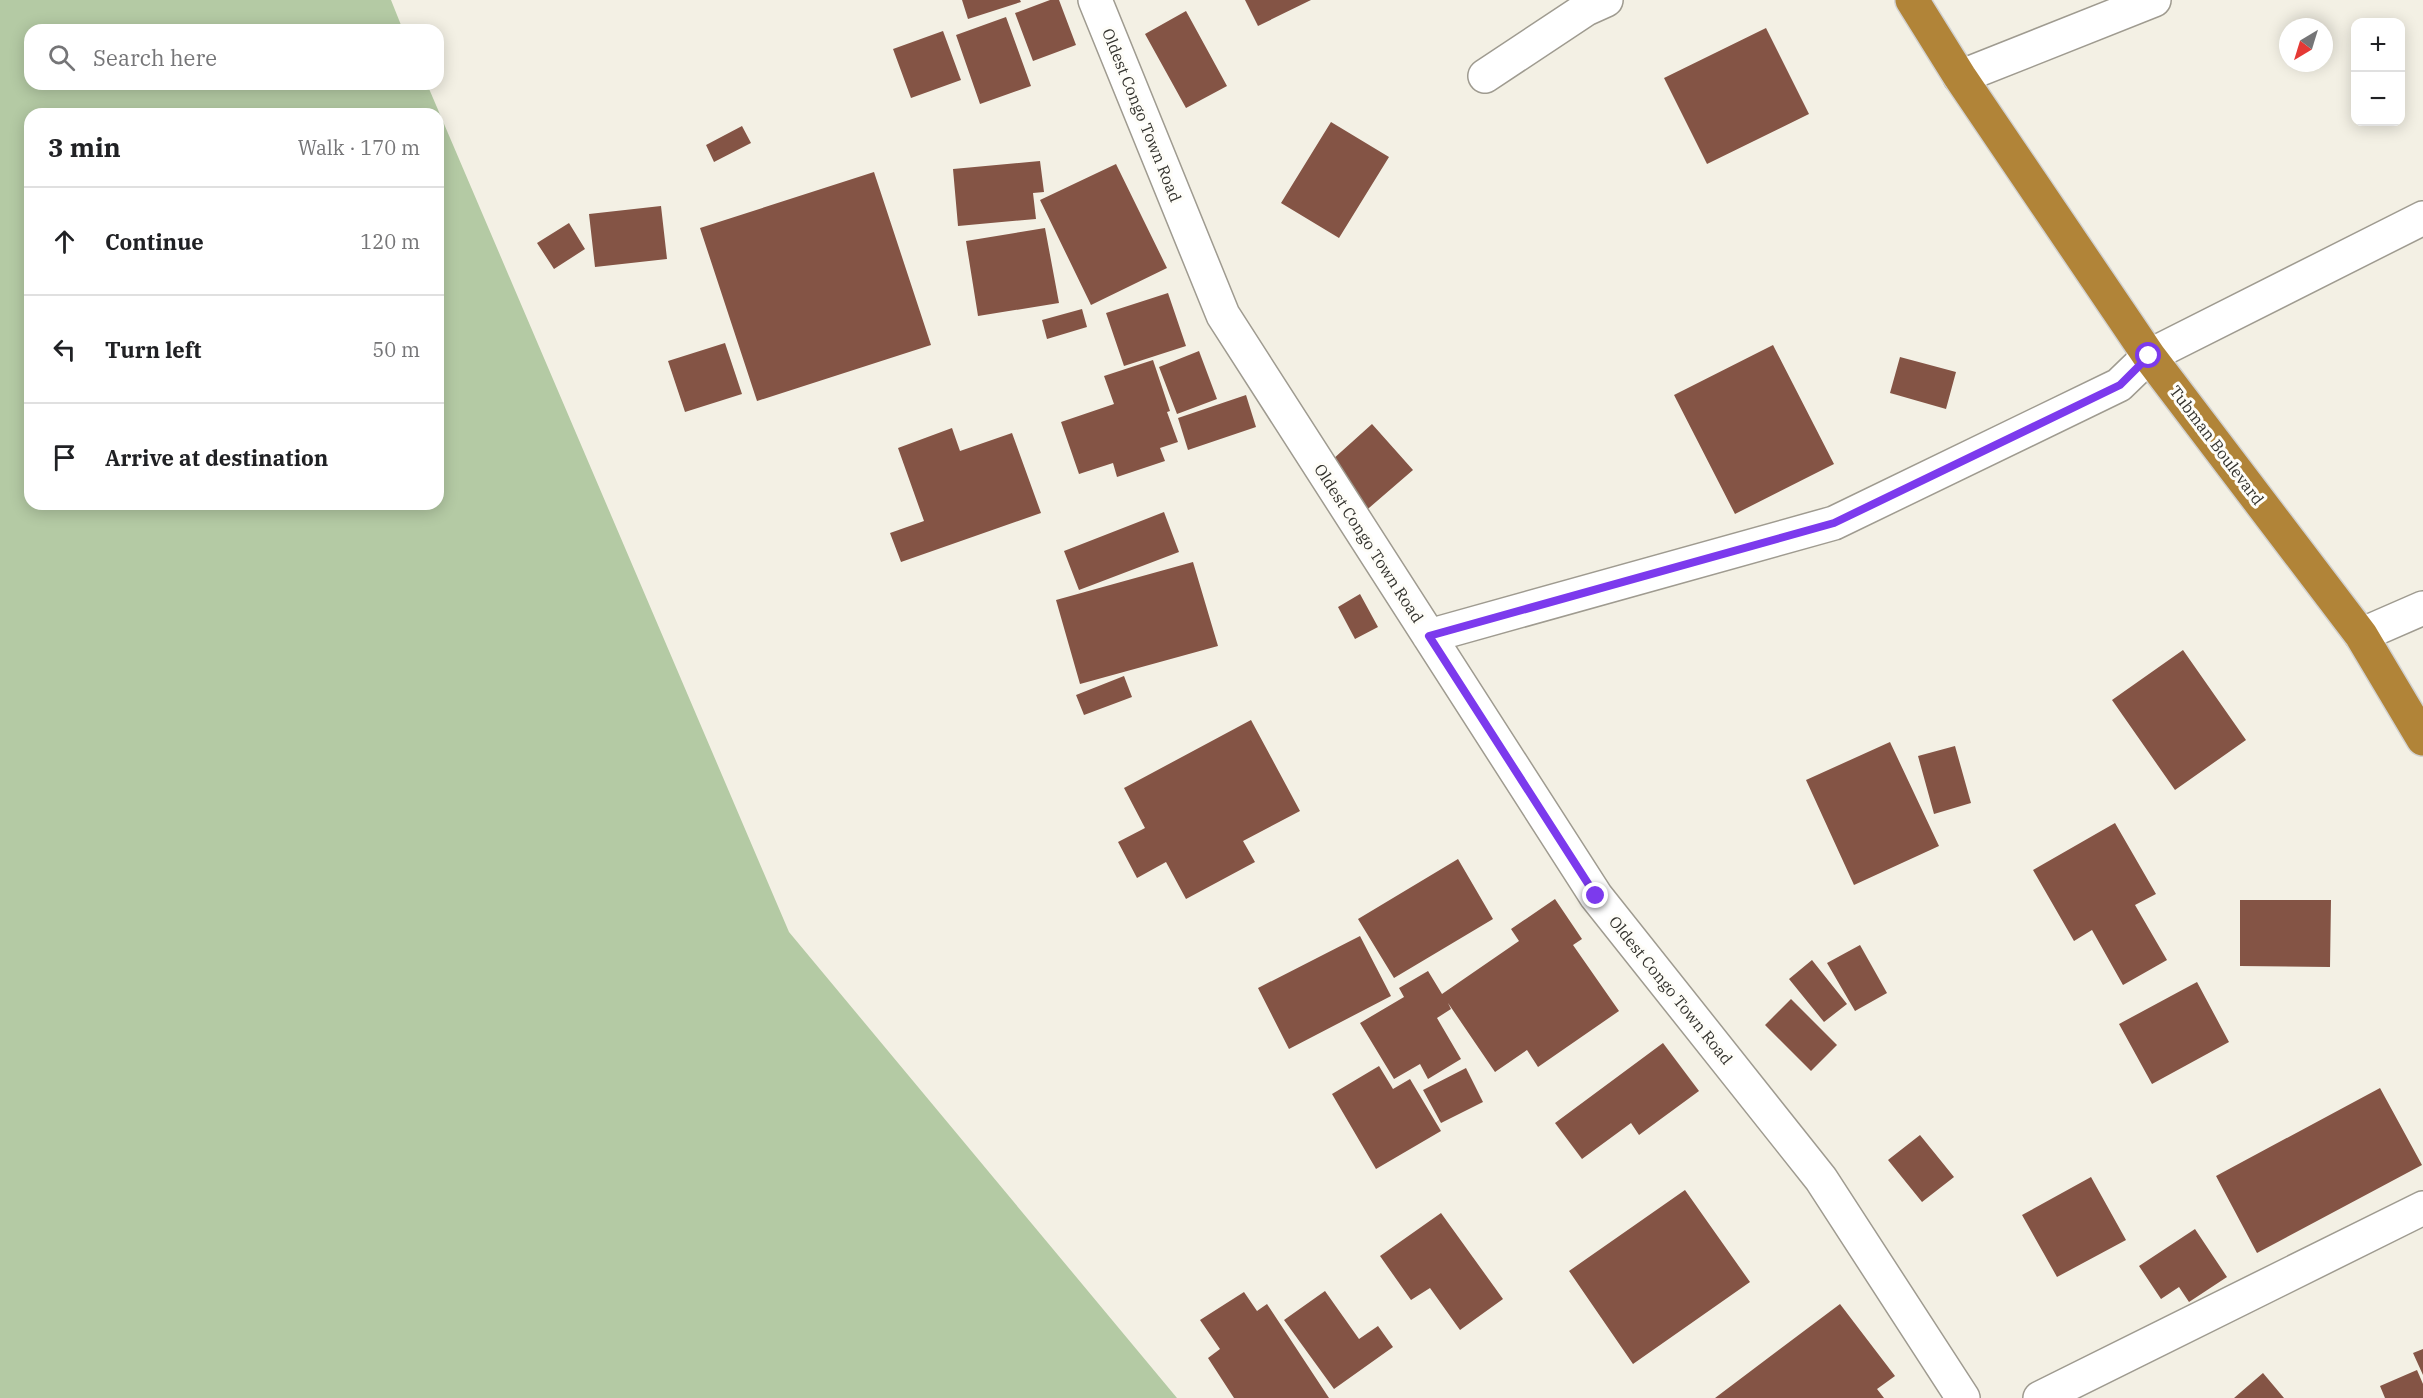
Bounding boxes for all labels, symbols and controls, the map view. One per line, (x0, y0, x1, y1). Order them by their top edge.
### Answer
north arrow (2279, 18, 2333, 72)
map controls (2351, 18, 2405, 126)
button: + (2351, 18, 2405, 72)
search box (24, 24, 444, 90)
street label: Oldest Congo Town Road (1098, 25, 1186, 205)
icon: search (45, 41, 78, 74)
text: Search here (93, 43, 217, 72)
button: − (2351, 72, 2405, 126)
text: 3 min (48, 130, 121, 164)
text: Walk · 170 m (298, 134, 420, 161)
icon: ahead (48, 225, 81, 258)
text: Continue (105, 227, 204, 256)
text: 120 m (360, 228, 420, 255)
icon: left (48, 333, 81, 366)
text: Turn left (105, 335, 201, 364)
text: 50 m (372, 336, 420, 363)
route start (2135, 342, 2161, 368)
street label: Tubman Boulevard (2166, 381, 2269, 509)
icon: arrive (48, 441, 81, 474)
text: Arrive at destination (105, 443, 328, 472)
street label: Oldest Congo Town Road (1310, 460, 1428, 626)
route end (1582, 882, 1608, 908)
street label: Oldest Congo Town Road (1605, 912, 1737, 1069)

